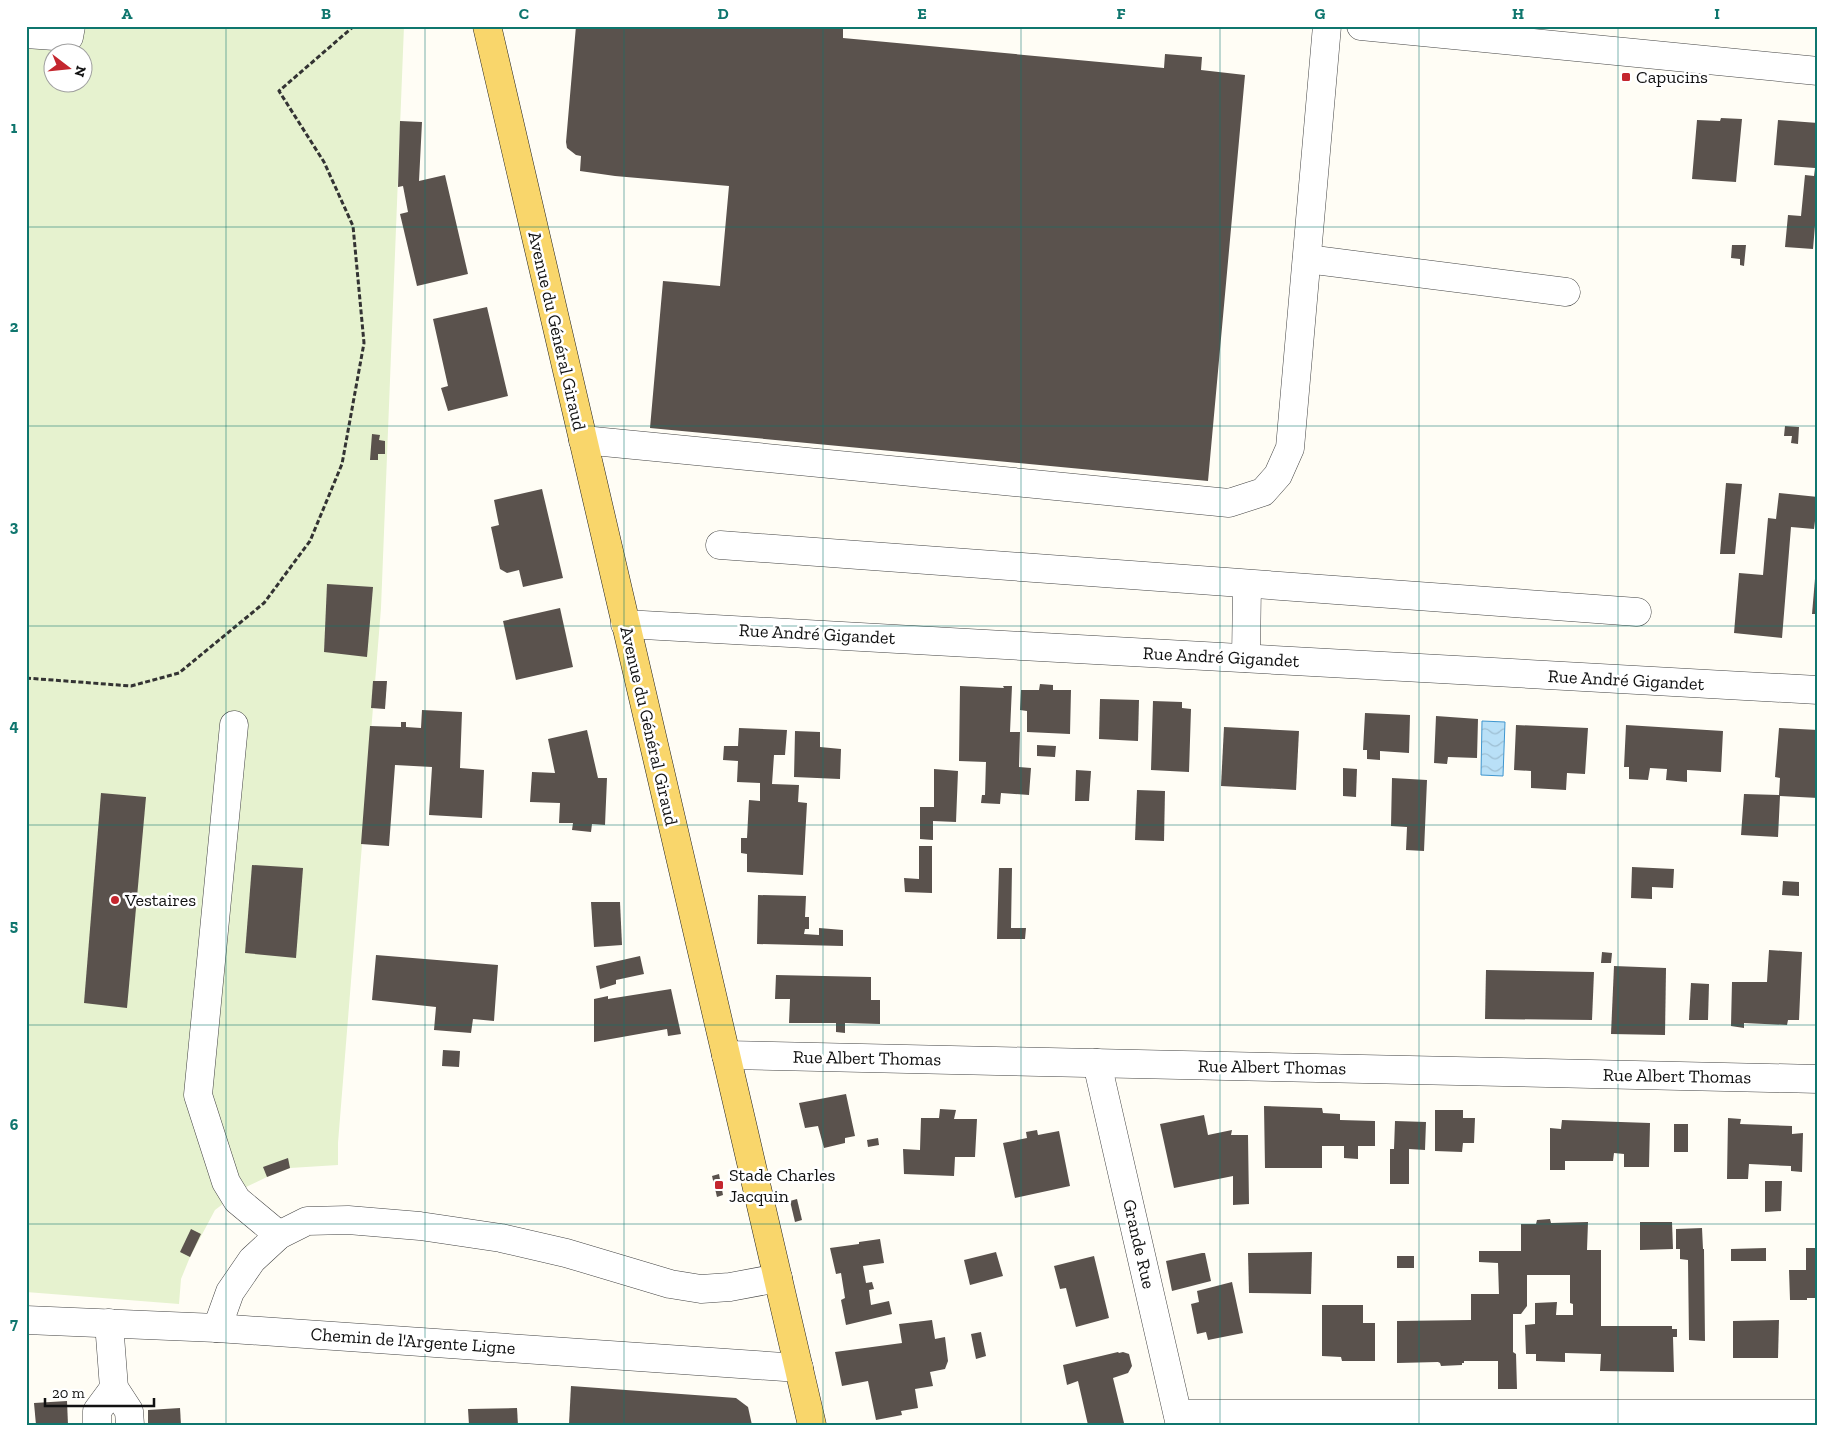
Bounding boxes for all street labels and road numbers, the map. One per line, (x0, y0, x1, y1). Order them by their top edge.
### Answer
street label: Avenue du Général Giraud (523, 229, 591, 433)
street label: Rue André Gigandet (738, 619, 896, 649)
street label: Avenue du Général Giraud (615, 624, 683, 828)
street label: Rue André Gigandet (1142, 642, 1300, 672)
street label: Rue André Gigandet (1547, 665, 1705, 695)
street label: Rue Albert Thomas (793, 1046, 941, 1070)
street label: Rue Albert Thomas (1198, 1055, 1346, 1079)
street label: Rue Albert Thomas (1603, 1064, 1751, 1088)
street label: Grande Rue (1118, 1197, 1160, 1291)
street label: Chemin de l'Argente Ligne (310, 1323, 516, 1359)

